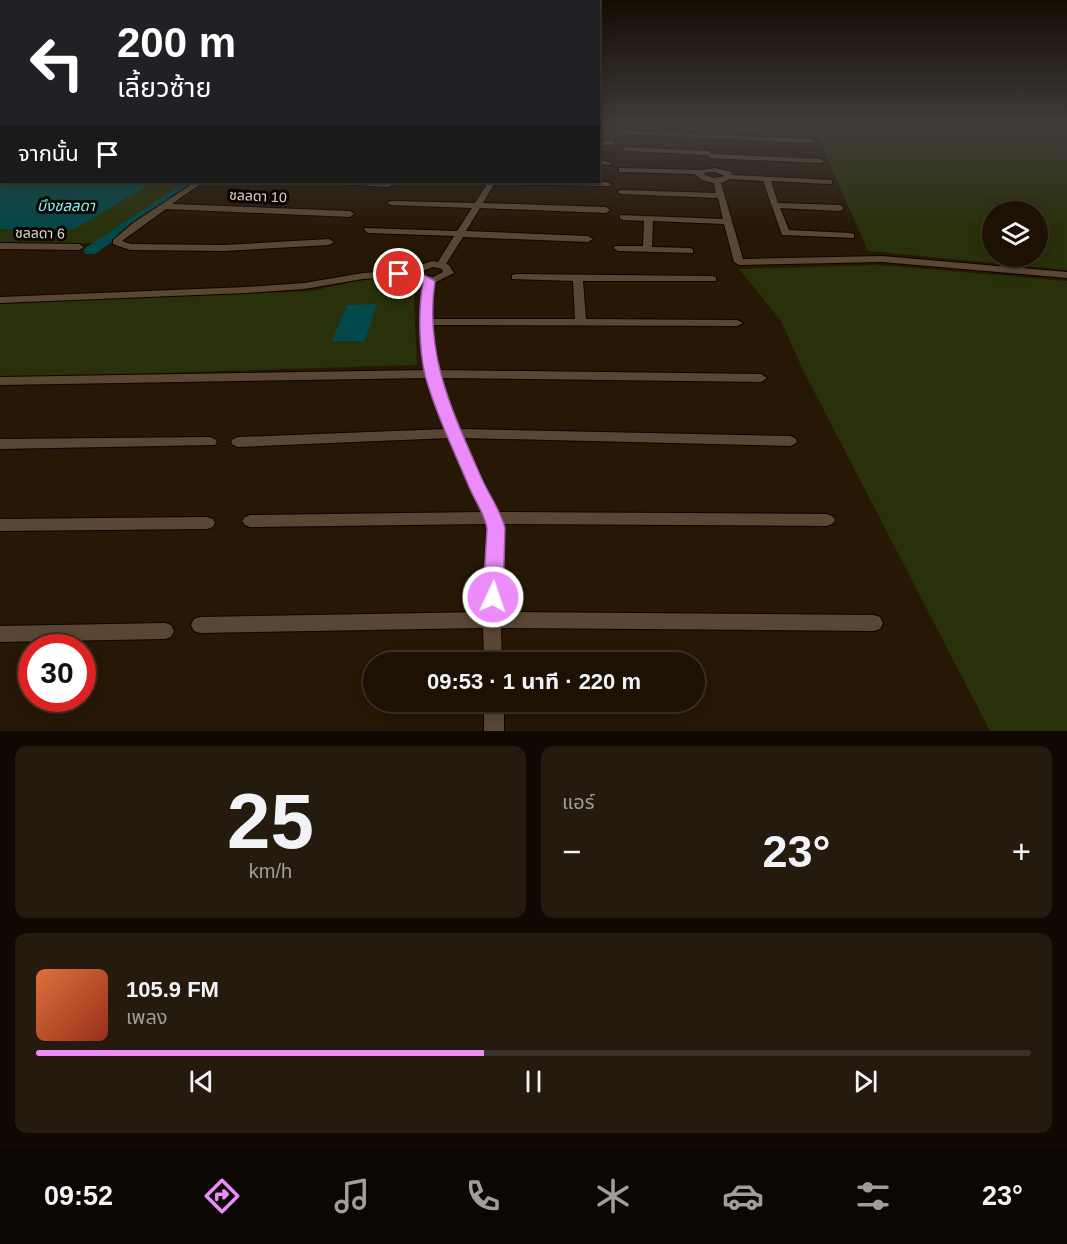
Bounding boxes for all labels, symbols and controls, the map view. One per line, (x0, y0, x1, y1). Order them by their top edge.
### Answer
text: 200 m (117, 19, 236, 66)
icon: left (18, 24, 96, 102)
text: เลี้ยวซ้าย (117, 73, 211, 103)
icon: arrive (91, 138, 124, 171)
text: จากนั้น (18, 141, 79, 166)
street label: ชลลดา 10 (229, 187, 287, 206)
water label: บึงชลลดา (37, 197, 96, 214)
map controls (982, 201, 1048, 267)
button: layers (982, 201, 1048, 267)
street label: ชลลดา 6 (15, 225, 65, 241)
pin (373, 248, 424, 299)
icon: arrive (382, 257, 415, 290)
position arrow (461, 565, 525, 629)
speed limit sign: 30 (18, 634, 96, 712)
text: 09:53 · 1 นาที · 220 m (427, 669, 641, 694)
text: 25 (227, 777, 314, 865)
text: แอร์ (562, 791, 594, 813)
text: 23° (762, 826, 831, 877)
text: − (562, 833, 581, 870)
text: + (1012, 833, 1031, 870)
text: km/h (249, 860, 292, 882)
text: 105.9 FM (126, 977, 219, 1002)
text: เพลง (126, 1006, 168, 1028)
icon: previous (185, 1065, 218, 1098)
icon: pause (517, 1065, 550, 1098)
icon: next (849, 1065, 882, 1098)
icon: directions (201, 1175, 243, 1217)
icon: music (331, 1175, 373, 1217)
icon: phone (462, 1175, 504, 1217)
icon: climate (592, 1175, 634, 1217)
icon: car (722, 1175, 764, 1217)
icon: filters (852, 1175, 894, 1217)
text: 09:52 (44, 1181, 113, 1211)
text: 23° (982, 1181, 1023, 1211)

